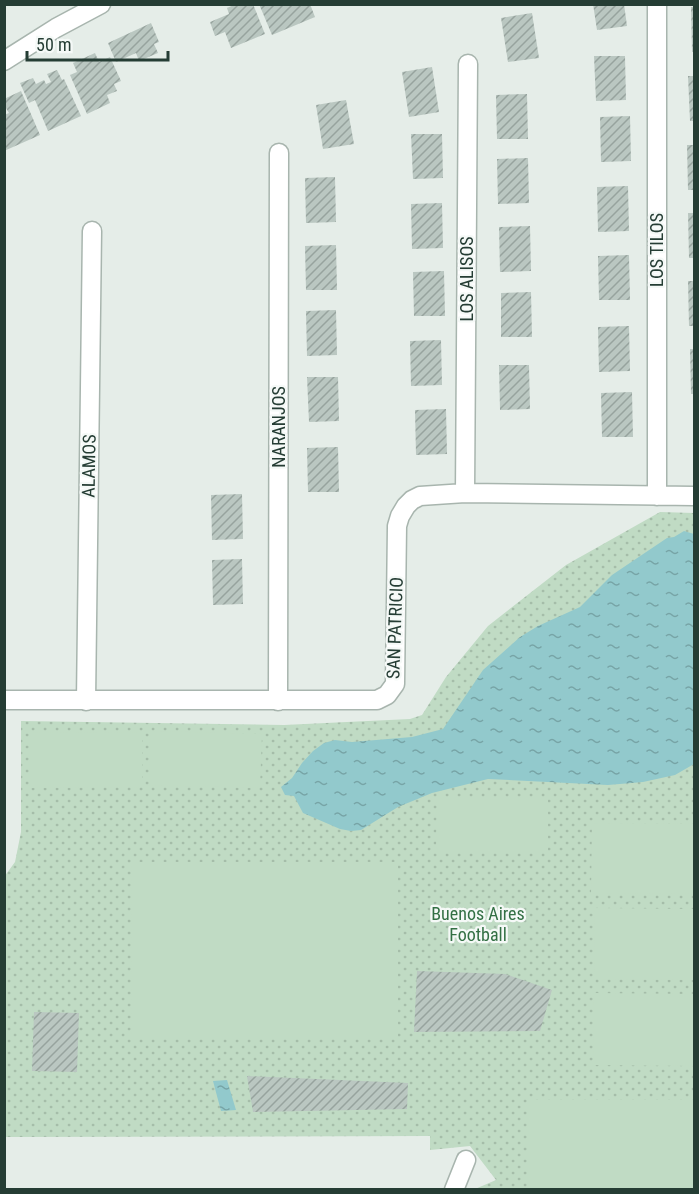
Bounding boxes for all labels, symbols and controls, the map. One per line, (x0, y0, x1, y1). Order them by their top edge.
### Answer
scale bar (27, 24, 168, 62)
text: 50 m (36, 34, 71, 55)
street label: LOS TILOS (646, 213, 667, 287)
street label: LOS ALISOS (456, 236, 477, 322)
street label: NARANJOS (268, 386, 289, 468)
street label: ALAMOS (77, 434, 100, 498)
street label: SAN PATRICIO (382, 577, 407, 679)
park label: Buenos Aires Football (431, 903, 525, 945)

